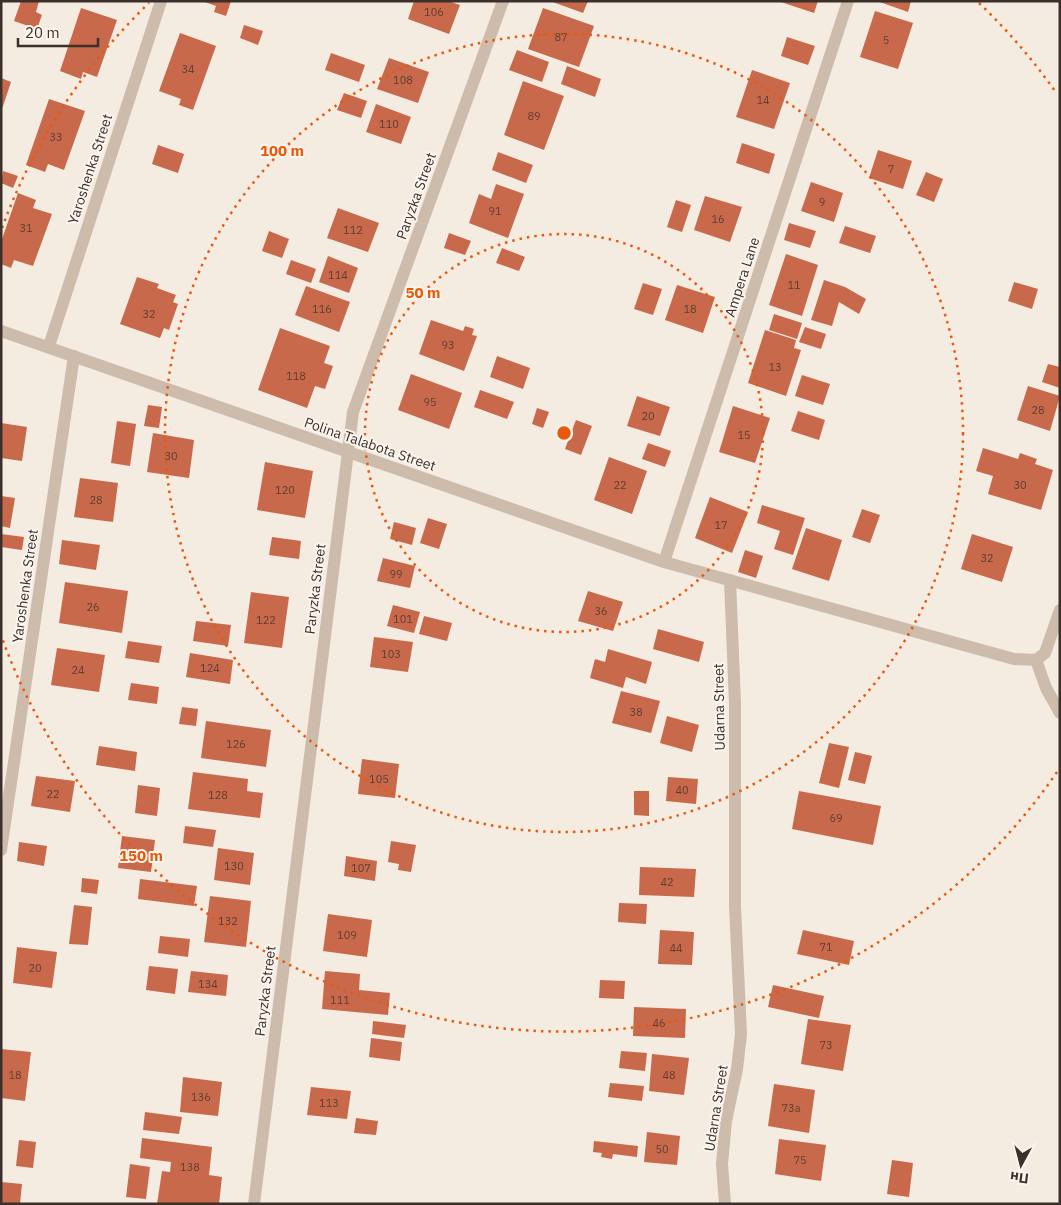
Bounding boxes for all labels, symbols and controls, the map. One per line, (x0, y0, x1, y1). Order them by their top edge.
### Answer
house number: 106 (424, 5, 444, 19)
scale bar (18, 15, 98, 47)
text: 20 m (25, 23, 60, 42)
house number: 87 (554, 30, 568, 44)
house number: 5 (883, 33, 889, 47)
house number: 34 (181, 62, 195, 76)
house number: 108 (393, 73, 413, 87)
house number: 14 (756, 93, 770, 107)
house number: 89 (527, 109, 541, 123)
street label: Yaroshenka Street (64, 112, 116, 226)
house number: 110 (379, 117, 399, 131)
house number: 33 (49, 130, 63, 144)
text: 100 m (260, 141, 304, 160)
street label: Paryzka Street (392, 150, 440, 242)
house number: 7 (888, 162, 894, 176)
house number: 9 (819, 195, 825, 209)
house number: 91 (488, 204, 502, 218)
house number: 16 (711, 212, 725, 226)
house number: 31 (19, 221, 33, 235)
house number: 112 (343, 223, 363, 237)
street label: Ampera Lane (721, 234, 763, 319)
house number: 114 (328, 268, 348, 282)
house number: 11 (787, 278, 801, 292)
text: 50 m (406, 283, 440, 302)
house number: 116 (312, 302, 332, 316)
house number: 18 (683, 302, 697, 316)
house number: 32 (142, 307, 156, 321)
house number: 93 (441, 338, 455, 352)
house number: 13 (768, 360, 782, 374)
house number: 118 (286, 369, 306, 383)
house number: 95 (423, 395, 437, 409)
house number: 28 (1031, 403, 1045, 417)
house number: 20 (641, 409, 655, 423)
street label: Polina Talabota Street (302, 413, 438, 475)
centre of rings (555, 424, 573, 442)
house number: 15 (737, 428, 751, 442)
house number: 30 (164, 449, 178, 463)
house number: 22 (613, 478, 627, 492)
house number: 30 (1013, 478, 1027, 492)
house number: 120 (275, 483, 295, 497)
house number: 28 (89, 493, 103, 507)
house number: 17 (714, 518, 728, 532)
street label: Yaroshenka Street (8, 528, 42, 644)
street label: Paryzka Street (301, 543, 329, 635)
house number: 32 (980, 551, 994, 565)
house number: 99 (389, 567, 403, 581)
house number: 26 (86, 600, 100, 614)
house number: 36 (594, 604, 608, 618)
house number: 101 (393, 612, 413, 626)
house number: 122 (256, 613, 276, 627)
house number: 103 (381, 647, 401, 661)
house number: 124 (200, 661, 220, 675)
house number: 24 (71, 663, 85, 677)
street label: Udarna Street (709, 663, 729, 751)
house number: 38 (629, 705, 643, 719)
house number: 126 (226, 737, 246, 751)
house number: 105 (369, 772, 389, 786)
house number: 40 (675, 783, 689, 797)
house number: 22 (46, 787, 60, 801)
house number: 128 (208, 788, 228, 802)
house number: 69 (829, 811, 843, 825)
text: 150 m (119, 846, 163, 865)
house number: 130 (224, 859, 244, 873)
house number: 107 (351, 861, 371, 875)
house number: 42 (660, 875, 674, 889)
house number: 132 (218, 914, 238, 928)
house number: 109 (337, 928, 357, 942)
house number: 71 (819, 940, 833, 954)
house number: 44 (669, 941, 683, 955)
street label: Paryzka Street (251, 945, 279, 1037)
house number: 20 (28, 961, 42, 975)
house number: 134 (198, 977, 218, 991)
house number: 111 (330, 993, 350, 1007)
house number: 46 (652, 1016, 666, 1030)
house number: 73 (819, 1038, 833, 1052)
street label: Udarna Street (700, 1063, 732, 1153)
house number: 18 (8, 1068, 22, 1082)
house number: 48 (662, 1068, 676, 1082)
house number: 136 (191, 1090, 211, 1104)
house number: 113 (319, 1096, 339, 1110)
house number: 73а (781, 1101, 801, 1115)
north arrow (996, 1140, 1046, 1190)
house number: 50 (655, 1142, 669, 1156)
house number: 75 (793, 1153, 807, 1167)
house number: 138 (180, 1160, 200, 1174)
text: Пн (1009, 1168, 1030, 1188)

